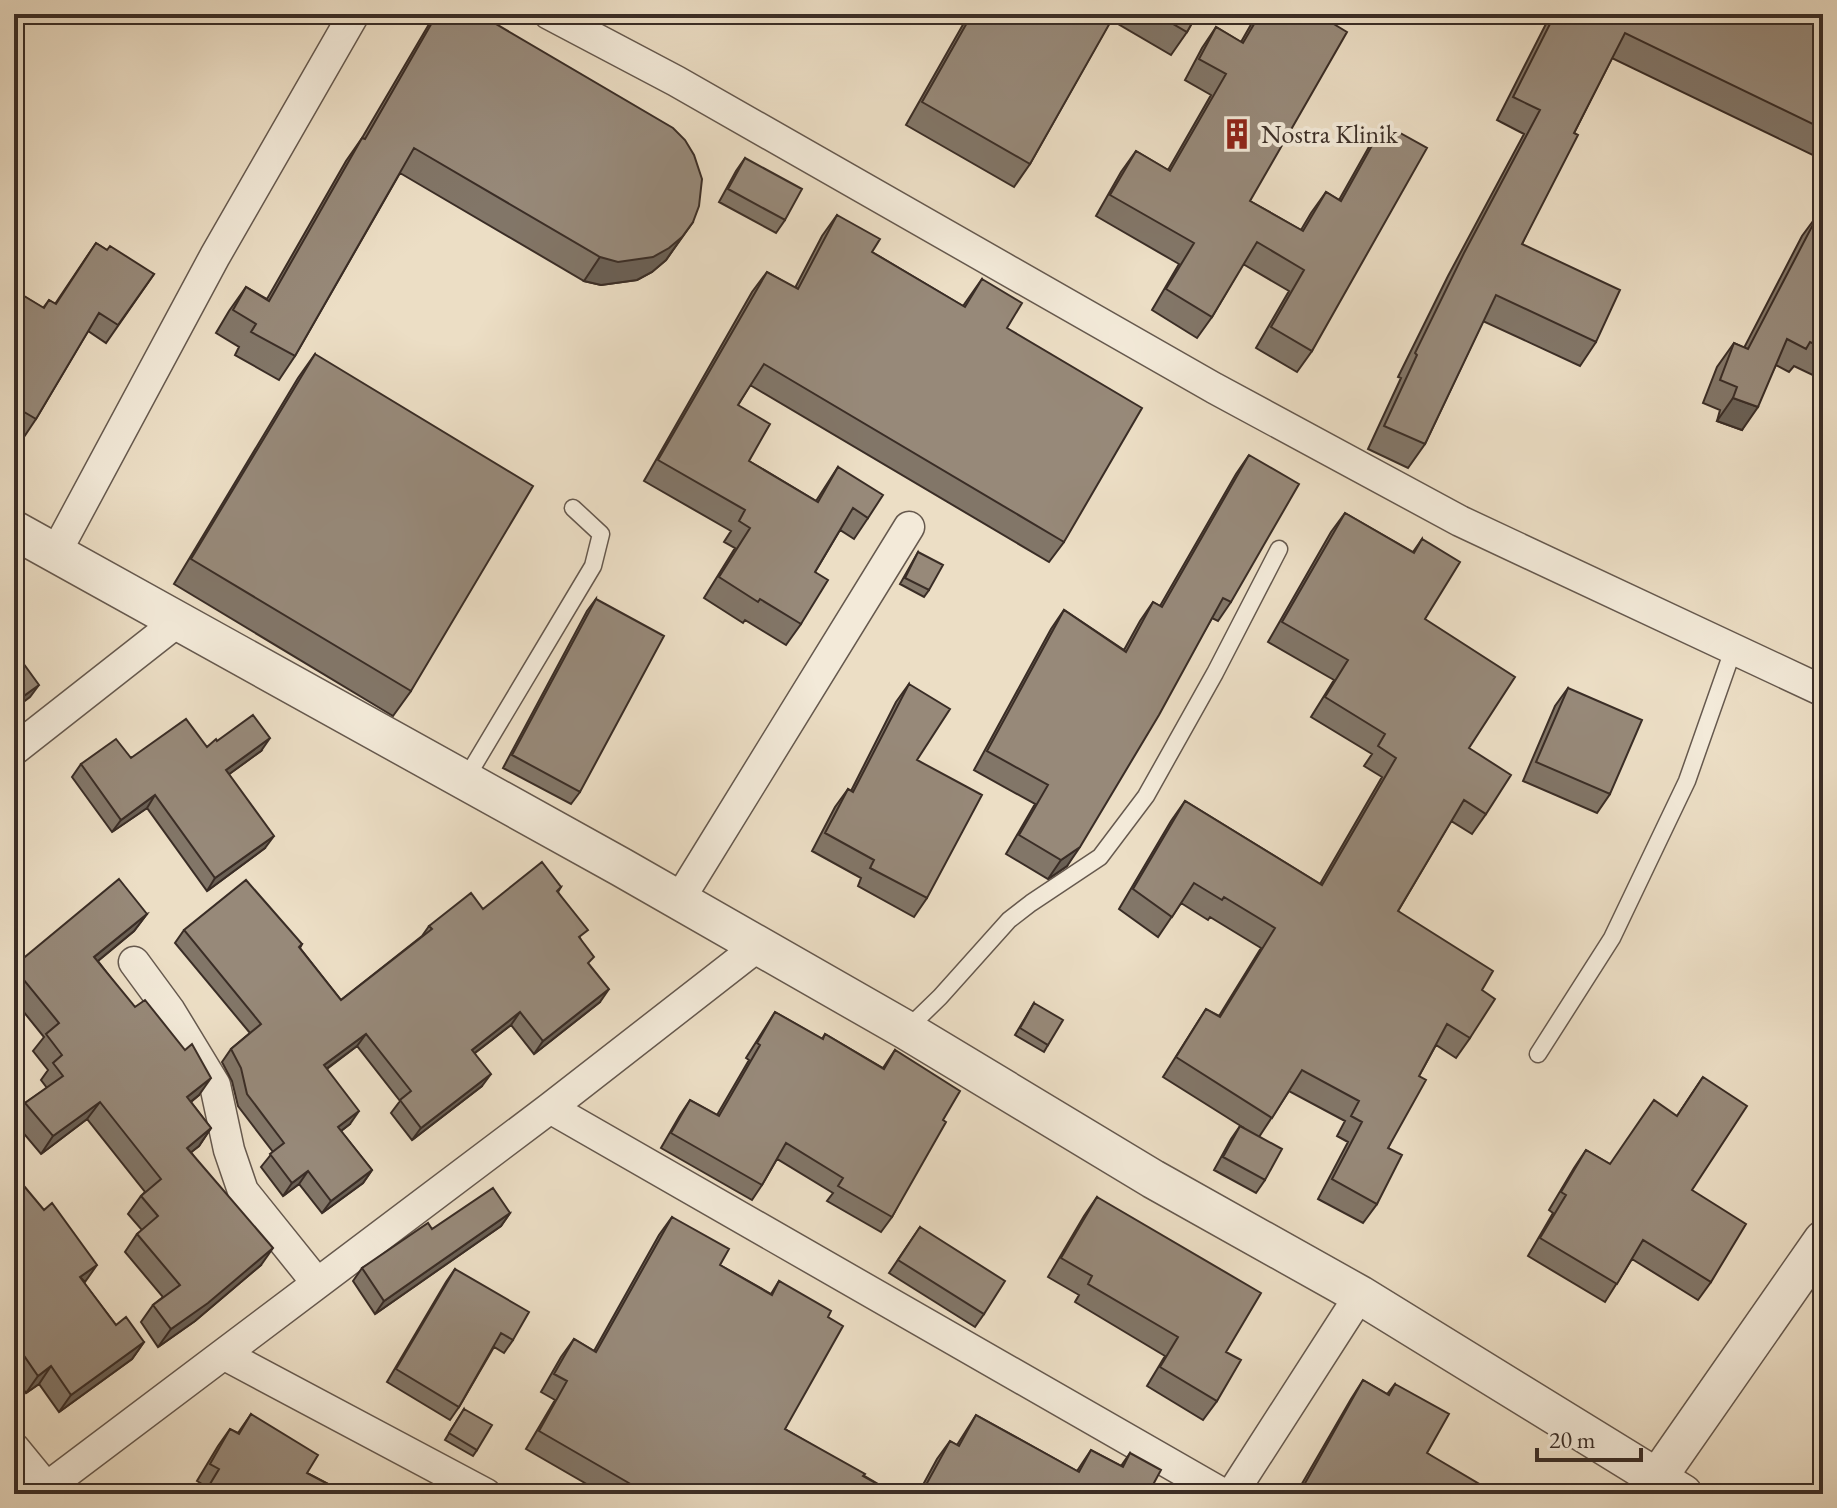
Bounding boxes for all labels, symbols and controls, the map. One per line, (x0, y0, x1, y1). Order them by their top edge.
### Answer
building icon: Nostra Klinik (1220, 117, 1254, 151)
place label: Nostra Klinik (1261, 117, 1399, 151)
scale bar (1537, 1412, 1641, 1462)
text: 20 m (1549, 1424, 1596, 1455)

